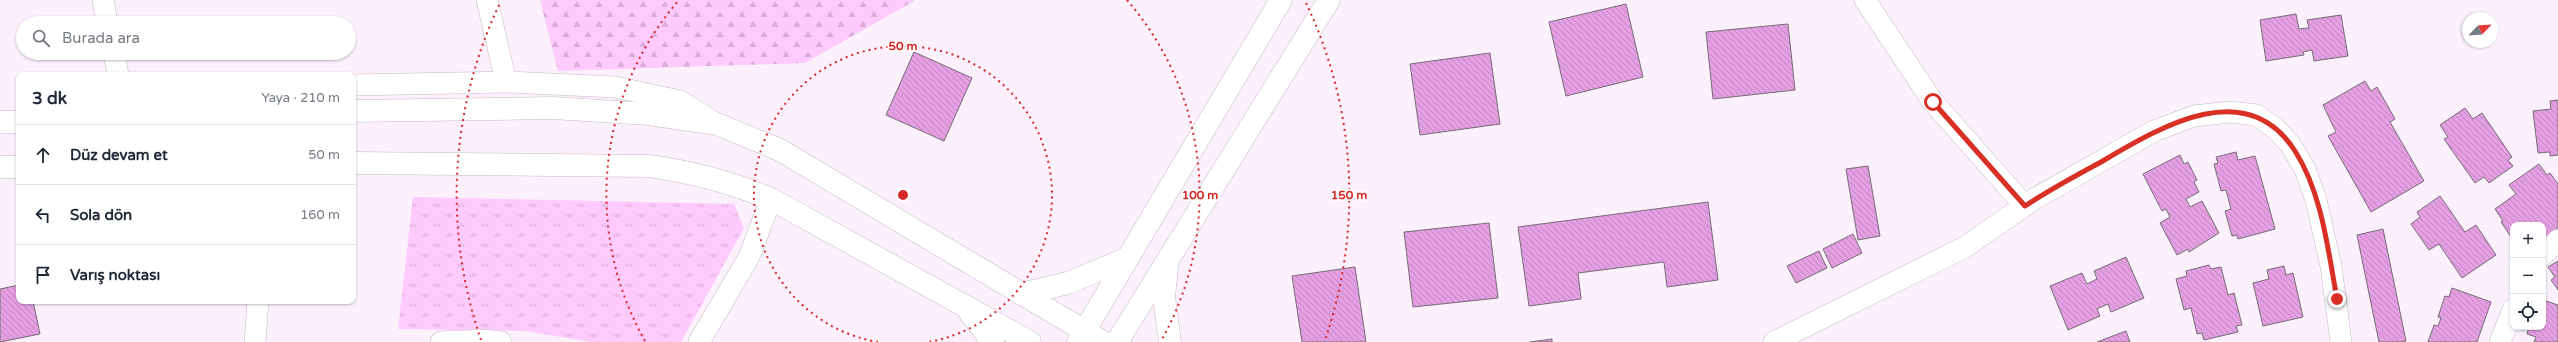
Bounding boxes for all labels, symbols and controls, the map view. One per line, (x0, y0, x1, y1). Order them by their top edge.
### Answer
north arrow (2462, 12, 2498, 48)
search box (16, 16, 356, 60)
icon: search (30, 27, 52, 49)
text: Burada ara (62, 29, 140, 47)
text: 50 m (888, 39, 918, 53)
text: 3 dk (32, 88, 67, 109)
text: Yaya · 210 m (261, 90, 340, 106)
route start (1924, 93, 1942, 111)
icon: ahead (32, 144, 54, 166)
text: Düz devam et (70, 146, 168, 164)
text: 50 m (308, 147, 340, 163)
centre of rings (896, 188, 910, 202)
text: 100 m (1182, 188, 1218, 202)
text: 150 m (1331, 188, 1367, 202)
icon: left (32, 204, 54, 226)
text: Sola dön (70, 206, 132, 224)
text: 160 m (300, 207, 340, 223)
map controls (2510, 222, 2546, 330)
button: + (2510, 222, 2546, 258)
button: − (2510, 258, 2546, 294)
icon: arrive (32, 264, 54, 286)
text: Varış noktası (70, 266, 160, 284)
route end (2328, 290, 2346, 308)
button: locate (2510, 294, 2546, 330)

